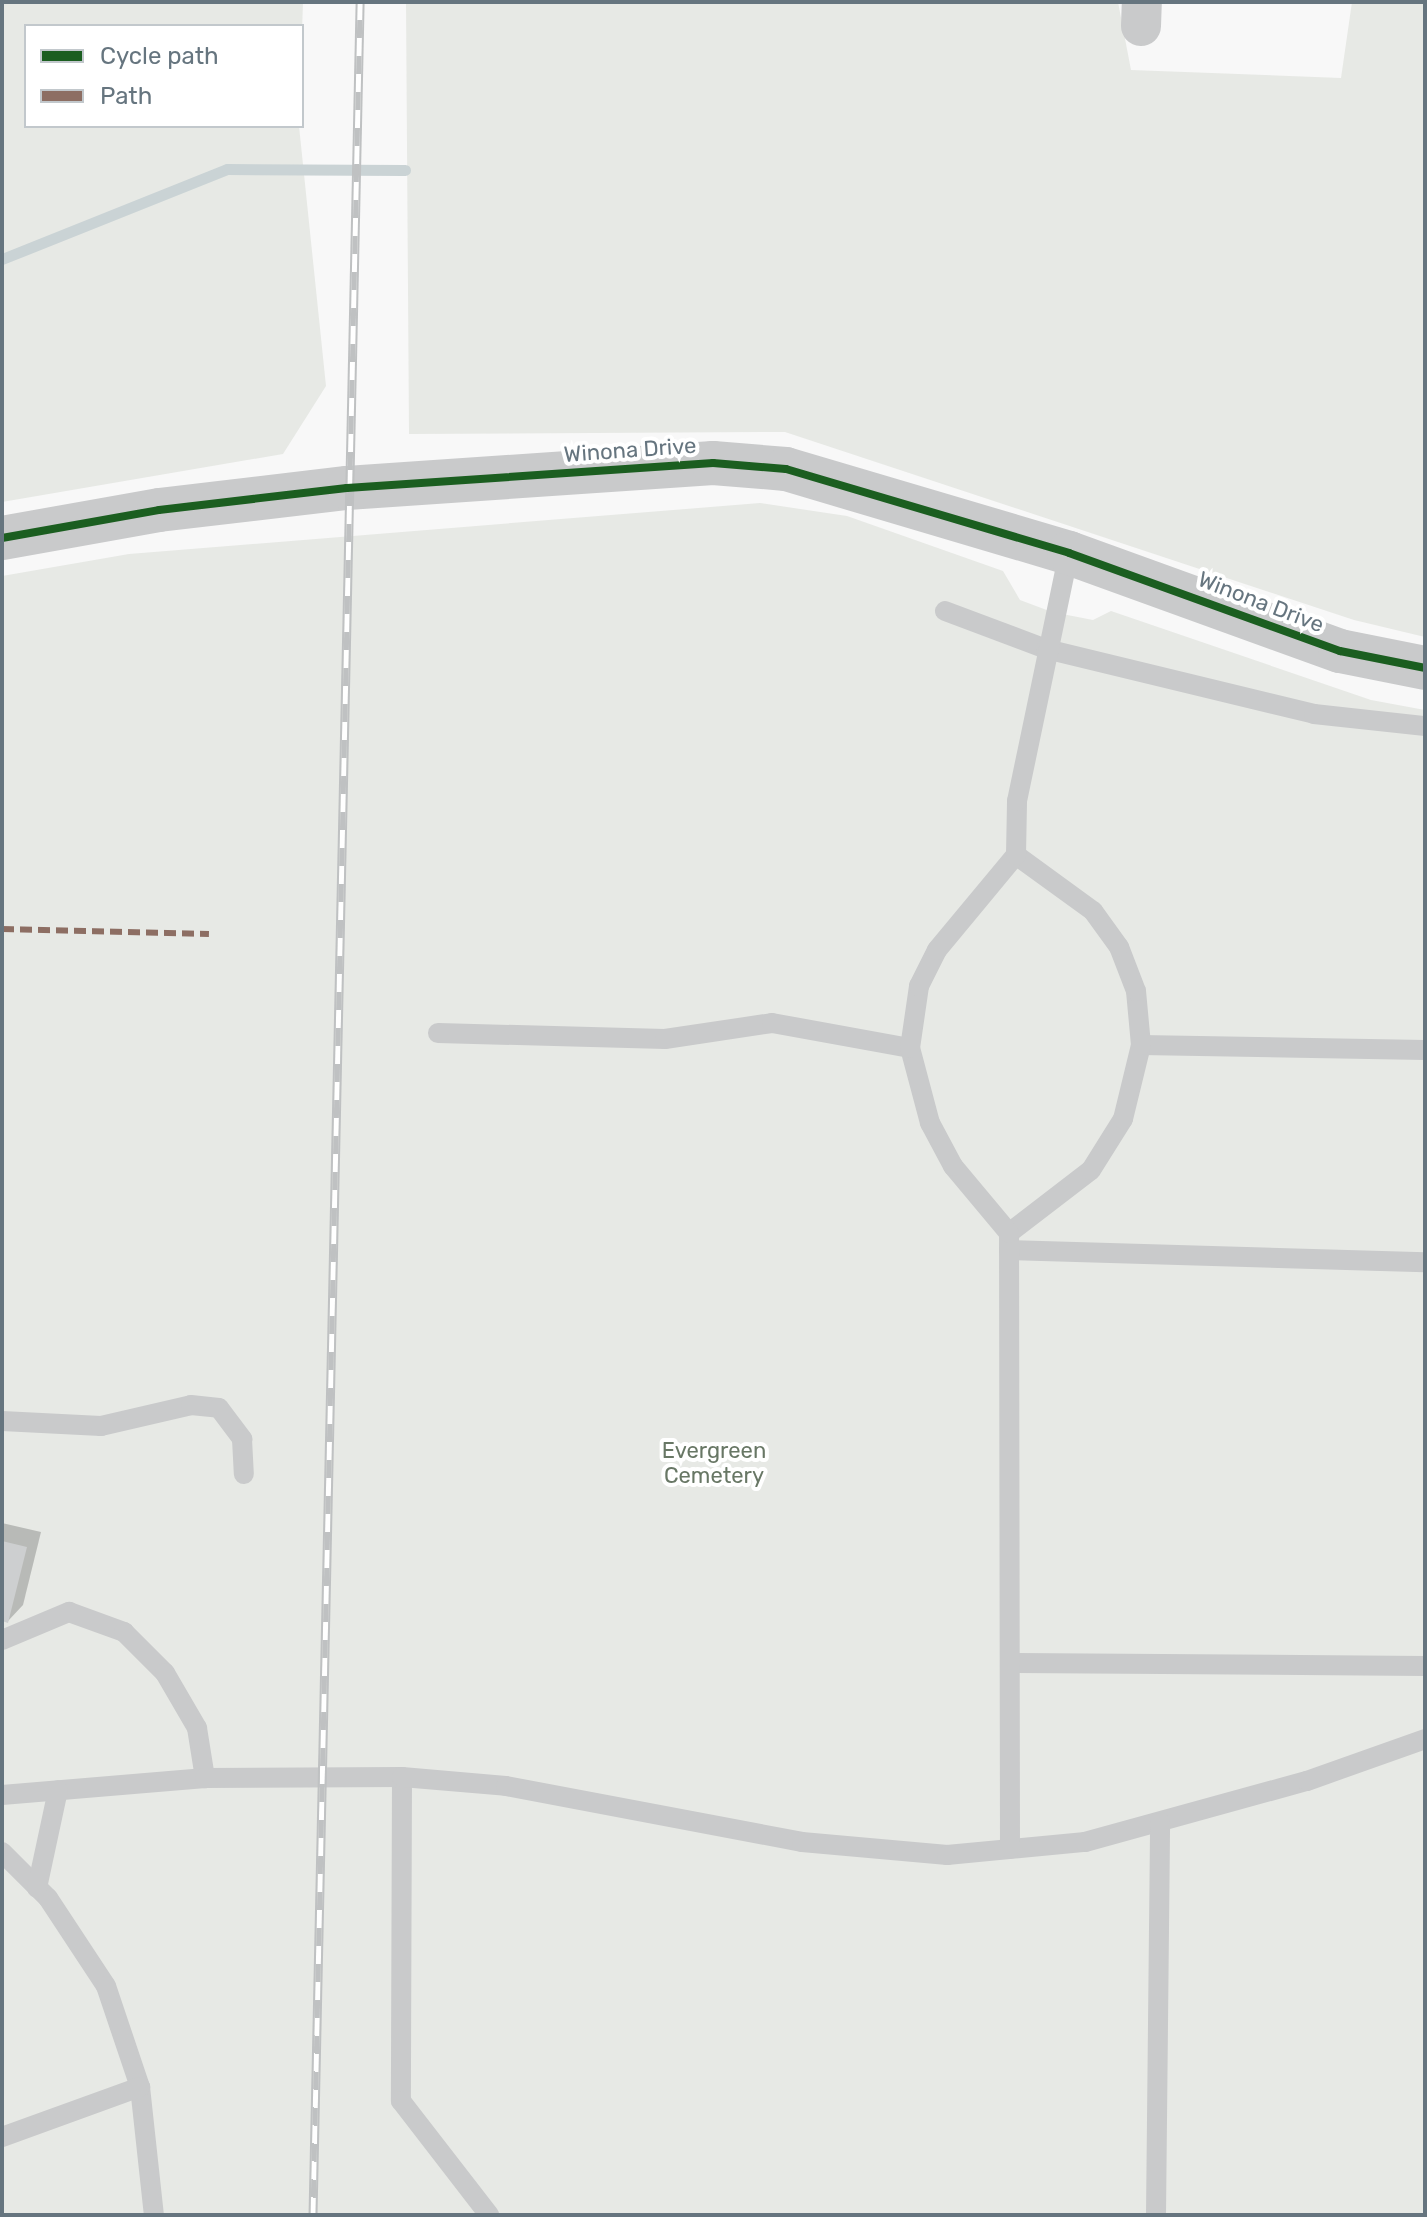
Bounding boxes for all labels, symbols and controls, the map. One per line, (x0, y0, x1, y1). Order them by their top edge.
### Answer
legend (24, 24, 304, 128)
text: Cycle path (100, 42, 219, 70)
text: Path (100, 82, 152, 110)
street label: Winona Drive (563, 432, 697, 468)
street label: Winona Drive (1194, 566, 1328, 638)
park label: Evergreen Cemetery (662, 1437, 766, 1488)

